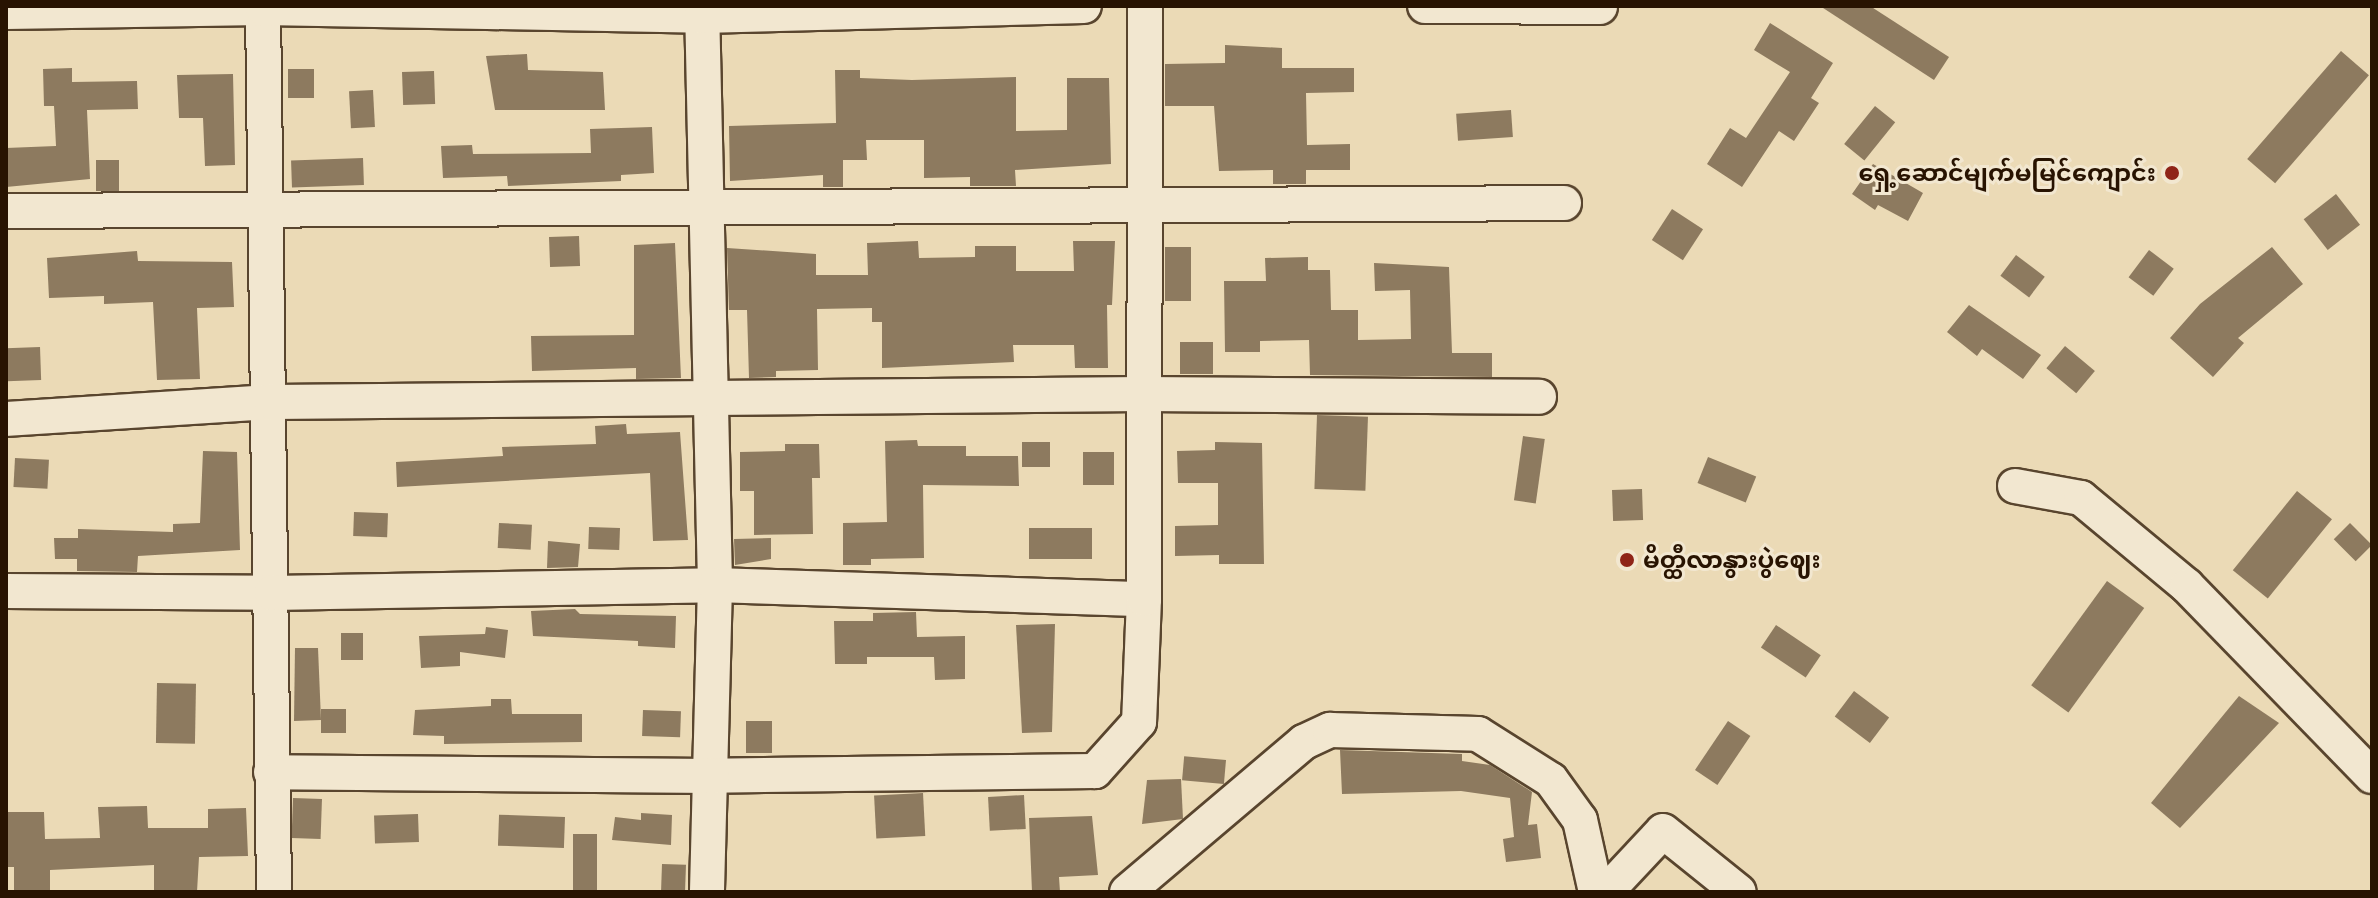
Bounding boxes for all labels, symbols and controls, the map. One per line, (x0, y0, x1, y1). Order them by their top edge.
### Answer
place label: ရှေ့ဆောင်မျက်မမြင်ကျောင်း (1858, 159, 2156, 187)
marker: ရှေ့ဆောင်မျက်မမြင်ကျောင်း (2163, 164, 2181, 182)
place label: မိတ္ထီလာနွားပွဲဈေး (1643, 546, 1821, 574)
marker: မိတ္ထီလာနွားပွဲဈေး (1618, 551, 1636, 569)

